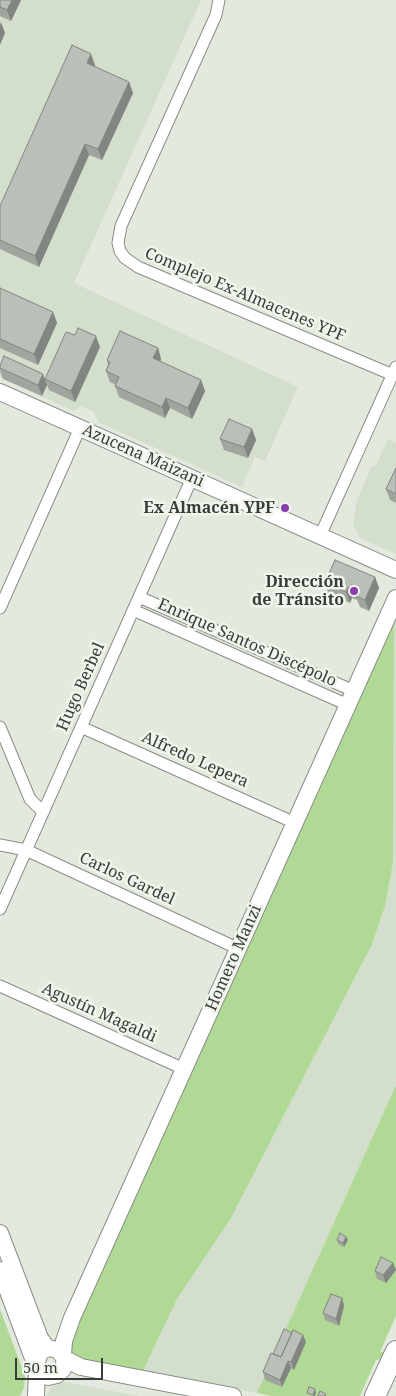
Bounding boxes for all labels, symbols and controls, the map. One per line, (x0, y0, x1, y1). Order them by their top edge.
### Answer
street label: Complejo Ex-Almacenes YPF (142, 244, 348, 346)
street label: Azucena Maizani (79, 421, 207, 491)
place label: Ex Almacén YPF (143, 498, 275, 518)
marker: Ex Almacén YPF (279, 502, 291, 514)
place label: Dirección de Tránsito (252, 572, 344, 610)
marker: Dirección de Tránsito (348, 585, 360, 597)
street label: Enrique Santos Discépolo (155, 595, 339, 691)
street label: Hugo Berbel (53, 640, 109, 734)
street label: Alfredo Lepera (139, 728, 251, 792)
street label: Carlos Gardel (76, 848, 178, 910)
street label: Homero Manzi (202, 902, 266, 1014)
street label: Agustín Magaldi (39, 979, 159, 1047)
scale bar (18, 1348, 105, 1380)
text: 50 m (23, 1357, 58, 1377)

